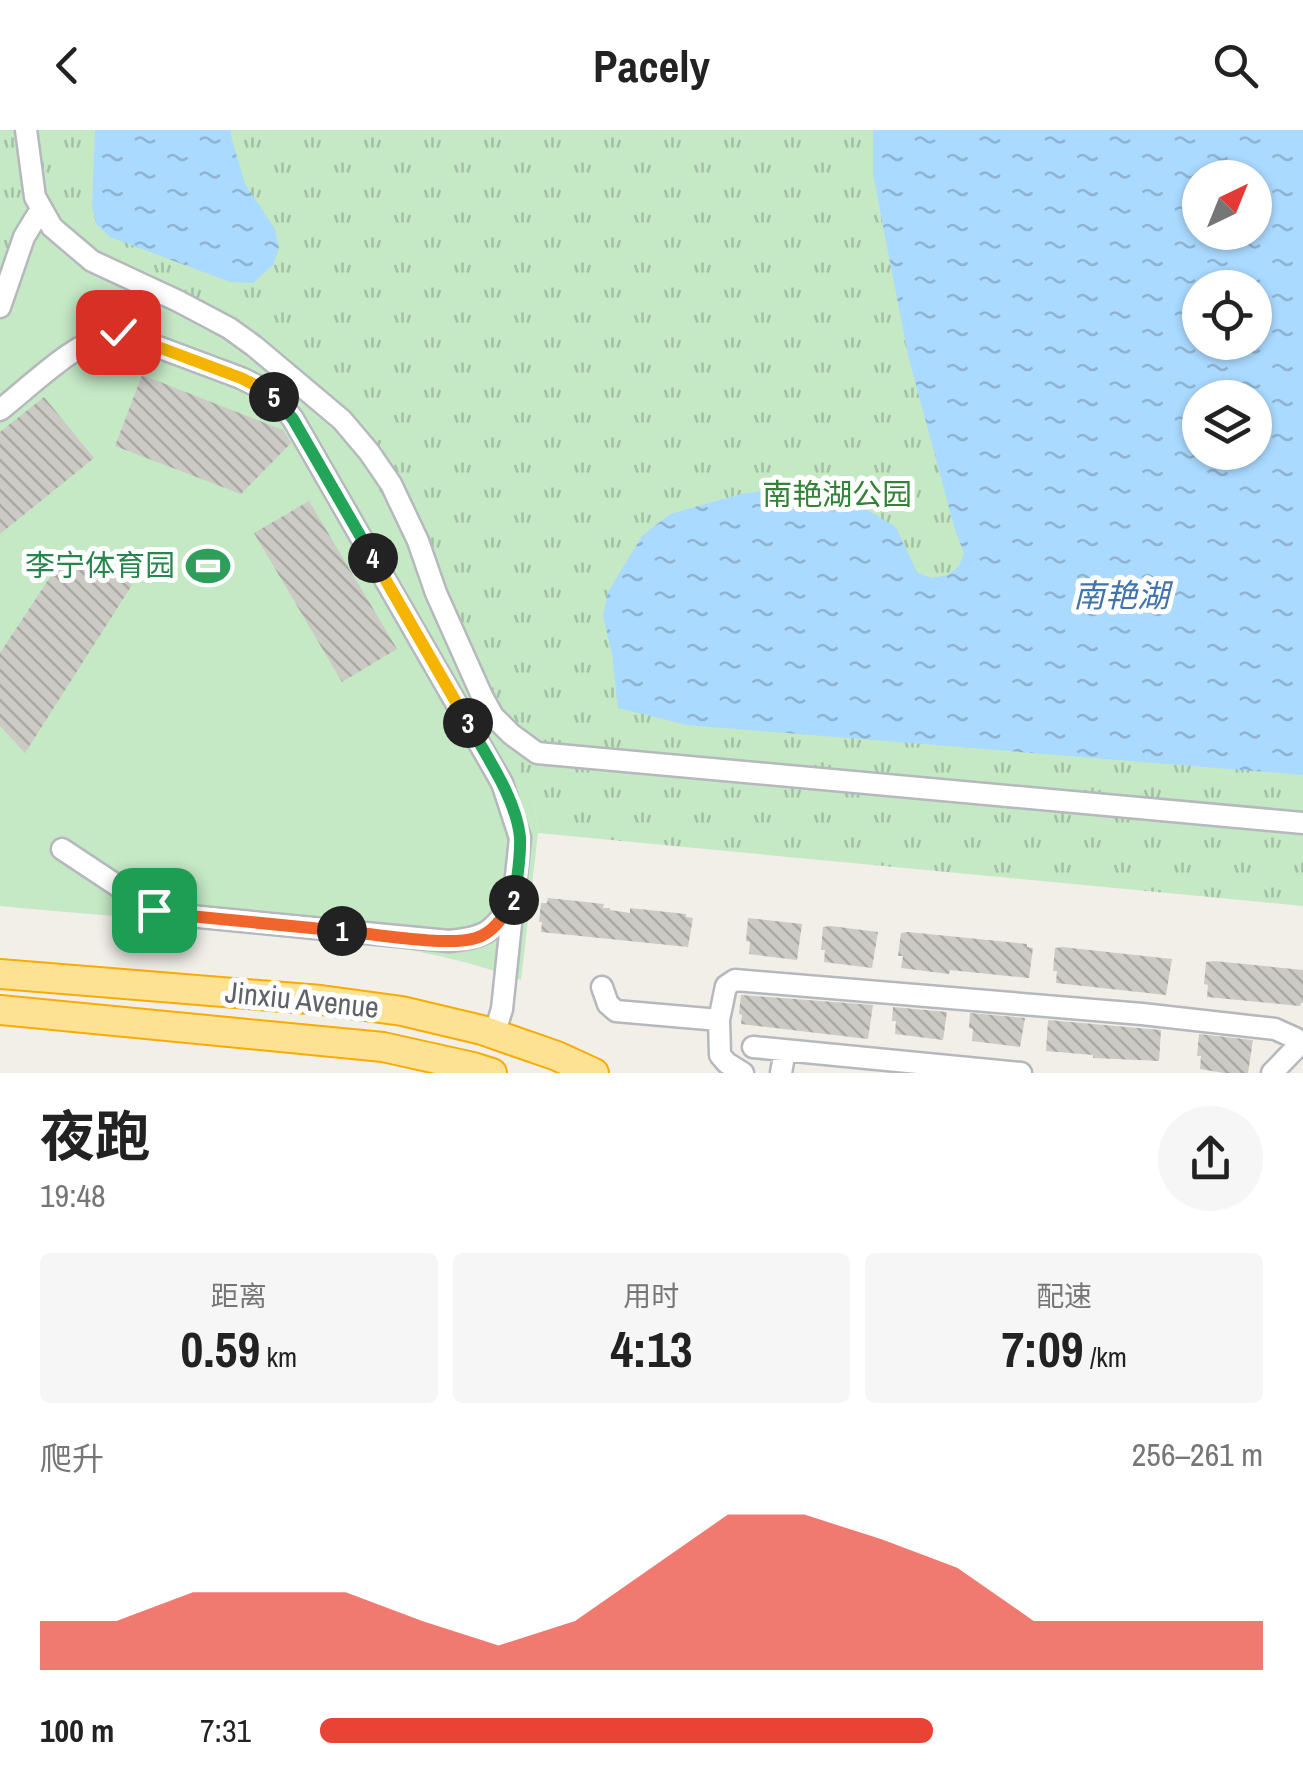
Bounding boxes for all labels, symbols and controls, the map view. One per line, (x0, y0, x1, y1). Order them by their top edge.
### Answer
text: Pacely (593, 35, 710, 96)
icon: back (40, 38, 95, 93)
icon: search (1208, 38, 1263, 93)
north arrow (1182, 160, 1272, 250)
map controls (1182, 160, 1272, 470)
button: locate (1182, 270, 1272, 360)
pin (76, 290, 161, 375)
icon: check (91, 305, 146, 360)
pin: 5 (249, 372, 299, 422)
text: 5 (268, 378, 280, 416)
button: layers (1182, 380, 1272, 470)
park label: 南艳湖公园 (762, 474, 912, 514)
pin: 4 (348, 533, 398, 583)
text: 4 (367, 539, 379, 577)
sports icon: 李宁体育园 (184, 542, 232, 590)
place label: 李宁体育园 (25, 545, 175, 585)
water label: 南艳湖 (1073, 574, 1174, 617)
pin: 3 (443, 698, 493, 748)
text: 3 (462, 704, 474, 742)
pin (112, 868, 197, 953)
pin: 2 (489, 875, 539, 925)
text: 2 (508, 881, 520, 919)
icon: arrive (127, 883, 182, 938)
pin: 1 (317, 906, 367, 956)
text: 1 (336, 912, 348, 950)
street label: Jinxiu Avenue (223, 971, 381, 1027)
text: 夜跑 (40, 1099, 150, 1173)
button: share (1158, 1106, 1263, 1211)
text: 19:48 (40, 1174, 106, 1217)
text: 距离 (211, 1277, 267, 1315)
text: 用时 (623, 1277, 680, 1315)
text: 配速 (1036, 1277, 1092, 1315)
text: 0.59 (180, 1315, 260, 1383)
text: 4:13 (610, 1315, 693, 1383)
text: 7:09 (1001, 1315, 1084, 1383)
text: km (260, 1338, 297, 1376)
text: /km (1084, 1338, 1127, 1376)
text: 256–261 m (1132, 1433, 1263, 1476)
text: 爬升 (40, 1437, 104, 1480)
text: 100 m (40, 1709, 114, 1752)
text: 7:31 (200, 1709, 251, 1752)

